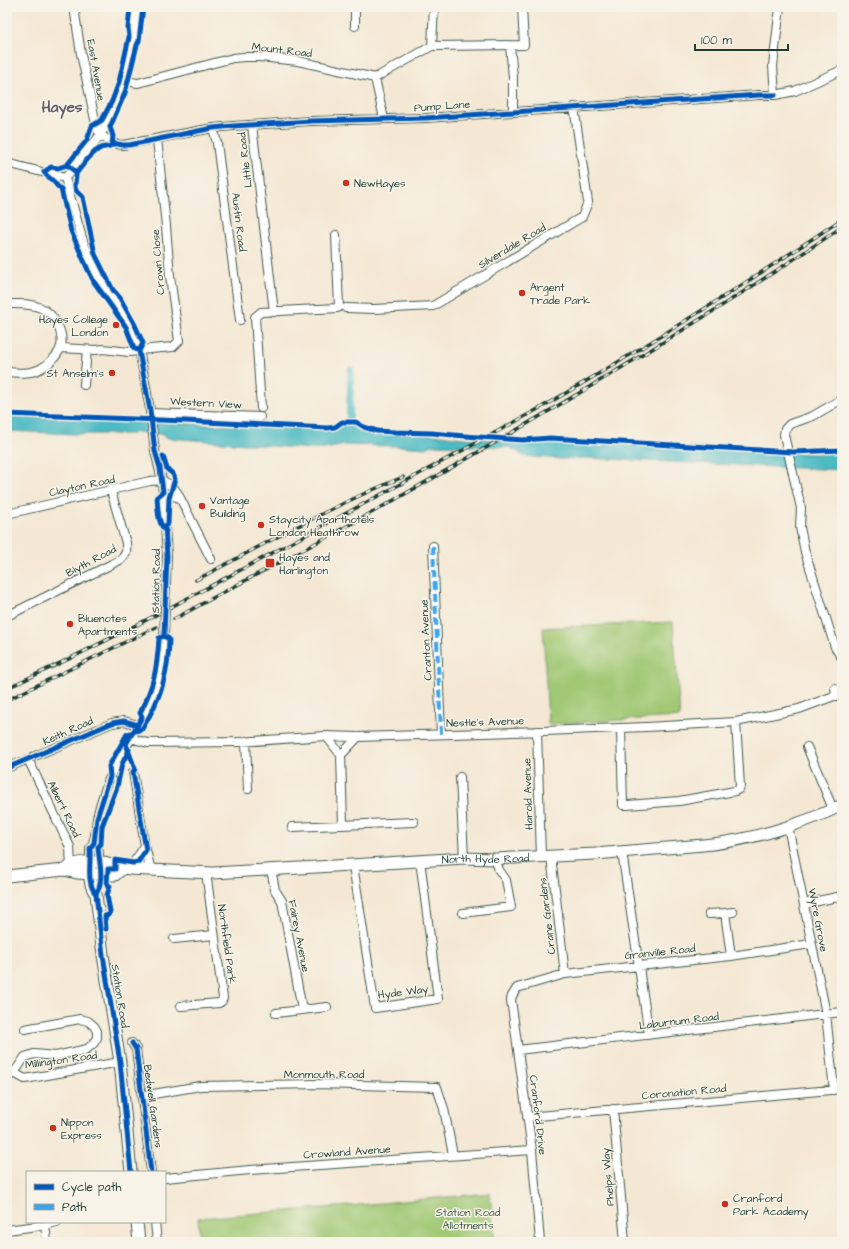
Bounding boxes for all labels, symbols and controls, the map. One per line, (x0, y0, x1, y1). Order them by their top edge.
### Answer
scale bar (695, 26, 788, 52)
text: 100 m (701, 32, 732, 49)
street label: East Avenue (83, 38, 109, 102)
street label: Mount Road (251, 39, 313, 61)
district label: Hayes (42, 97, 83, 119)
street label: Pump Lane (413, 97, 471, 115)
street label: Little Road (234, 131, 256, 188)
place label: NewHayes (354, 176, 406, 192)
marker: NewHayes (341, 178, 351, 188)
street label: Austin Road (228, 192, 250, 253)
street label: Silverdale Road (475, 220, 549, 272)
street label: Crown Close (148, 228, 168, 296)
place label: Argent Trade Park (530, 280, 590, 308)
marker: Argent Trade Park (517, 288, 527, 298)
place label: Hayes College London (39, 312, 108, 340)
marker: Hayes College London (111, 320, 121, 330)
place label: St Anselm's (46, 366, 104, 381)
marker: St Anselm's (107, 368, 117, 378)
street label: Western View (170, 394, 242, 412)
street label: Clayton Road (48, 472, 117, 501)
place label: Vantage Building (210, 493, 250, 522)
marker: Vantage Building (197, 501, 207, 511)
place label: Staycity Aparthotels London Heathrow (269, 512, 375, 540)
marker: Staycity Aparthotels London Heathrow (256, 520, 266, 530)
street label: Blyth Road (63, 541, 120, 581)
street label: Station Road (148, 548, 164, 613)
place label: Hayes and Harlington (279, 550, 330, 579)
marker: Hayes and Harlington (264, 557, 276, 569)
street label: Cranton Avenue (416, 599, 436, 681)
place label: Bluenotes Apartments (78, 611, 138, 639)
marker: Bluenotes Apartments (65, 619, 75, 629)
street label: Keith Road (40, 713, 96, 749)
street label: Nestle's Avenue (446, 713, 524, 731)
street label: Harold Avenue (519, 758, 537, 830)
street label: Albert Road (44, 778, 84, 840)
street label: North Hyde Road (441, 850, 530, 867)
street label: Crane Gardens (535, 876, 559, 955)
street label: Wyre Grove (804, 887, 832, 953)
street label: Fairey Avenue (284, 899, 313, 974)
street label: Northfield Park (214, 903, 240, 985)
street label: Granville Road (624, 941, 697, 963)
street label: Station Road (108, 963, 133, 1029)
street label: Hyde Way (377, 981, 429, 1004)
street label: Laburnum Road (638, 1009, 720, 1033)
street label: Millington Road (24, 1047, 99, 1073)
street label: Bedwell Gardens (140, 1063, 166, 1149)
street label: Monmouth Road (284, 1067, 365, 1082)
street label: Cranford Drive (526, 1074, 550, 1156)
street label: Coronation Road (641, 1081, 727, 1103)
place label: Nippon Express (61, 1115, 102, 1143)
marker: Nippon Express (48, 1123, 58, 1133)
street label: Crowland Avenue (303, 1141, 391, 1163)
street label: Phelps Way (598, 1147, 619, 1207)
legend (26, 1171, 166, 1223)
text: Cycle path (62, 1179, 121, 1197)
place label: Cranford Park Academy (733, 1191, 809, 1220)
text: Path (62, 1199, 87, 1216)
marker: Cranford Park Academy (720, 1199, 730, 1209)
park label: Station Road Allotments (436, 1205, 501, 1233)

